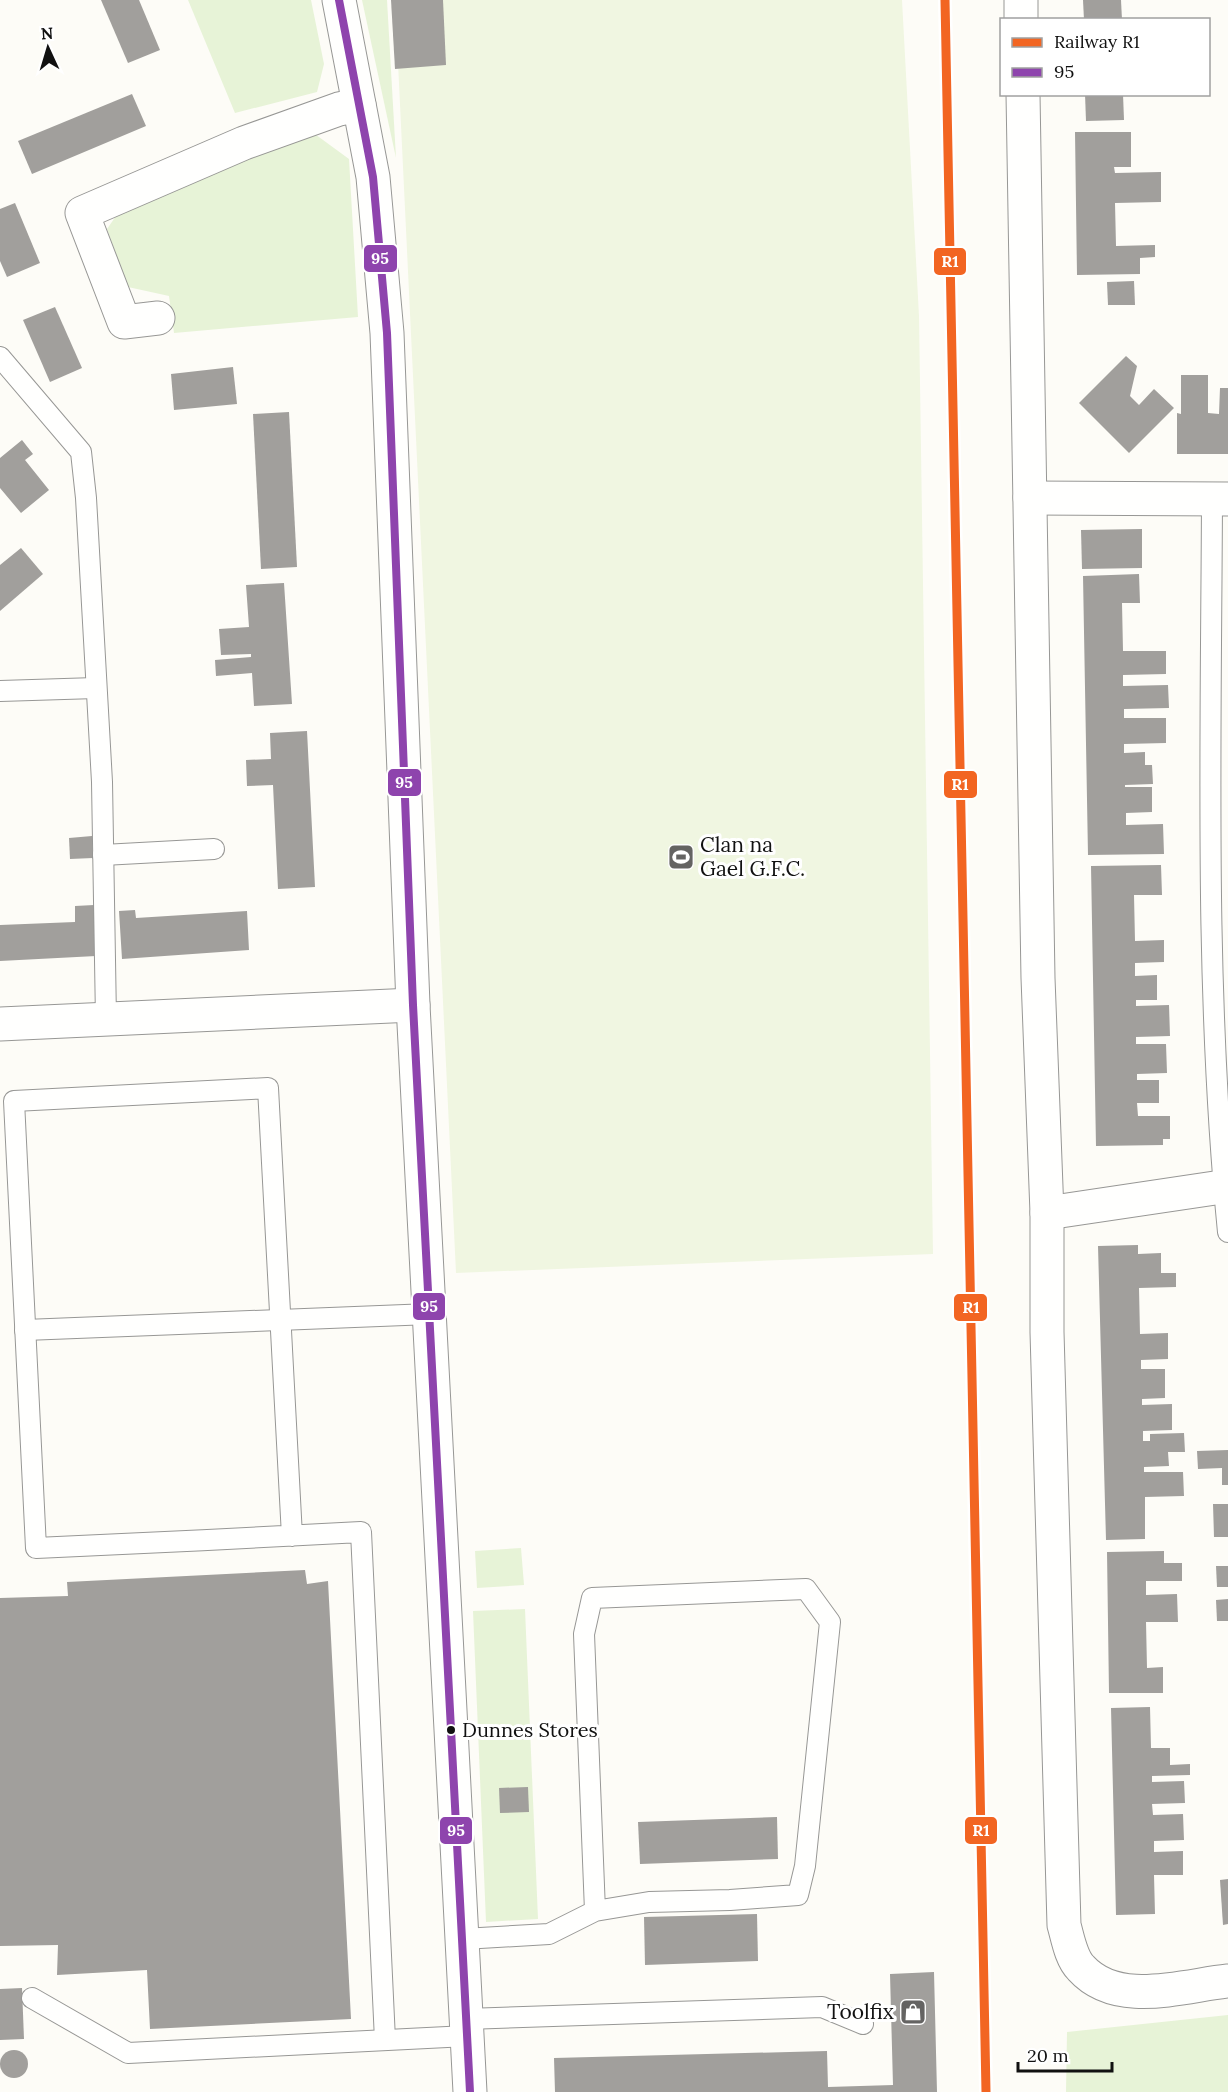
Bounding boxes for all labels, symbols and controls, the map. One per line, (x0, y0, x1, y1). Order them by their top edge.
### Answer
north arrow (18, 18, 78, 78)
legend (1000, 18, 1210, 96)
text: N (40, 23, 54, 43)
text: Railway R1 (1054, 30, 1140, 53)
text: 95 (1054, 60, 1074, 83)
line badge: 95 (363, 244, 398, 273)
line badge: R1 (933, 247, 967, 276)
text: 95 (371, 248, 389, 268)
text: R1 (941, 251, 959, 271)
line badge: 95 (387, 768, 422, 797)
line badge: R1 (943, 770, 978, 799)
text: 95 (395, 772, 413, 792)
text: R1 (951, 774, 969, 794)
place label: Clan na Gael G.F.C. (700, 831, 805, 882)
sports icon: Clan na Gael G.F.C. (666, 842, 696, 872)
line badge: 95 (412, 1292, 446, 1321)
line badge: R1 (953, 1293, 988, 1322)
text: 95 (420, 1296, 438, 1316)
text: R1 (962, 1297, 980, 1317)
place label: Dunnes Stores (462, 1717, 598, 1742)
marker: Dunnes Stores (445, 1724, 457, 1736)
line badge: 95 (439, 1816, 473, 1845)
line badge: R1 (964, 1816, 998, 1845)
text: 95 (447, 1820, 465, 1840)
text: R1 (972, 1820, 990, 1840)
shop icon: Toolfix (898, 1997, 928, 2027)
place label: Toolfix (827, 1998, 894, 2025)
scale bar (1018, 2035, 1112, 2073)
text: 20 m (1027, 2044, 1069, 2067)

